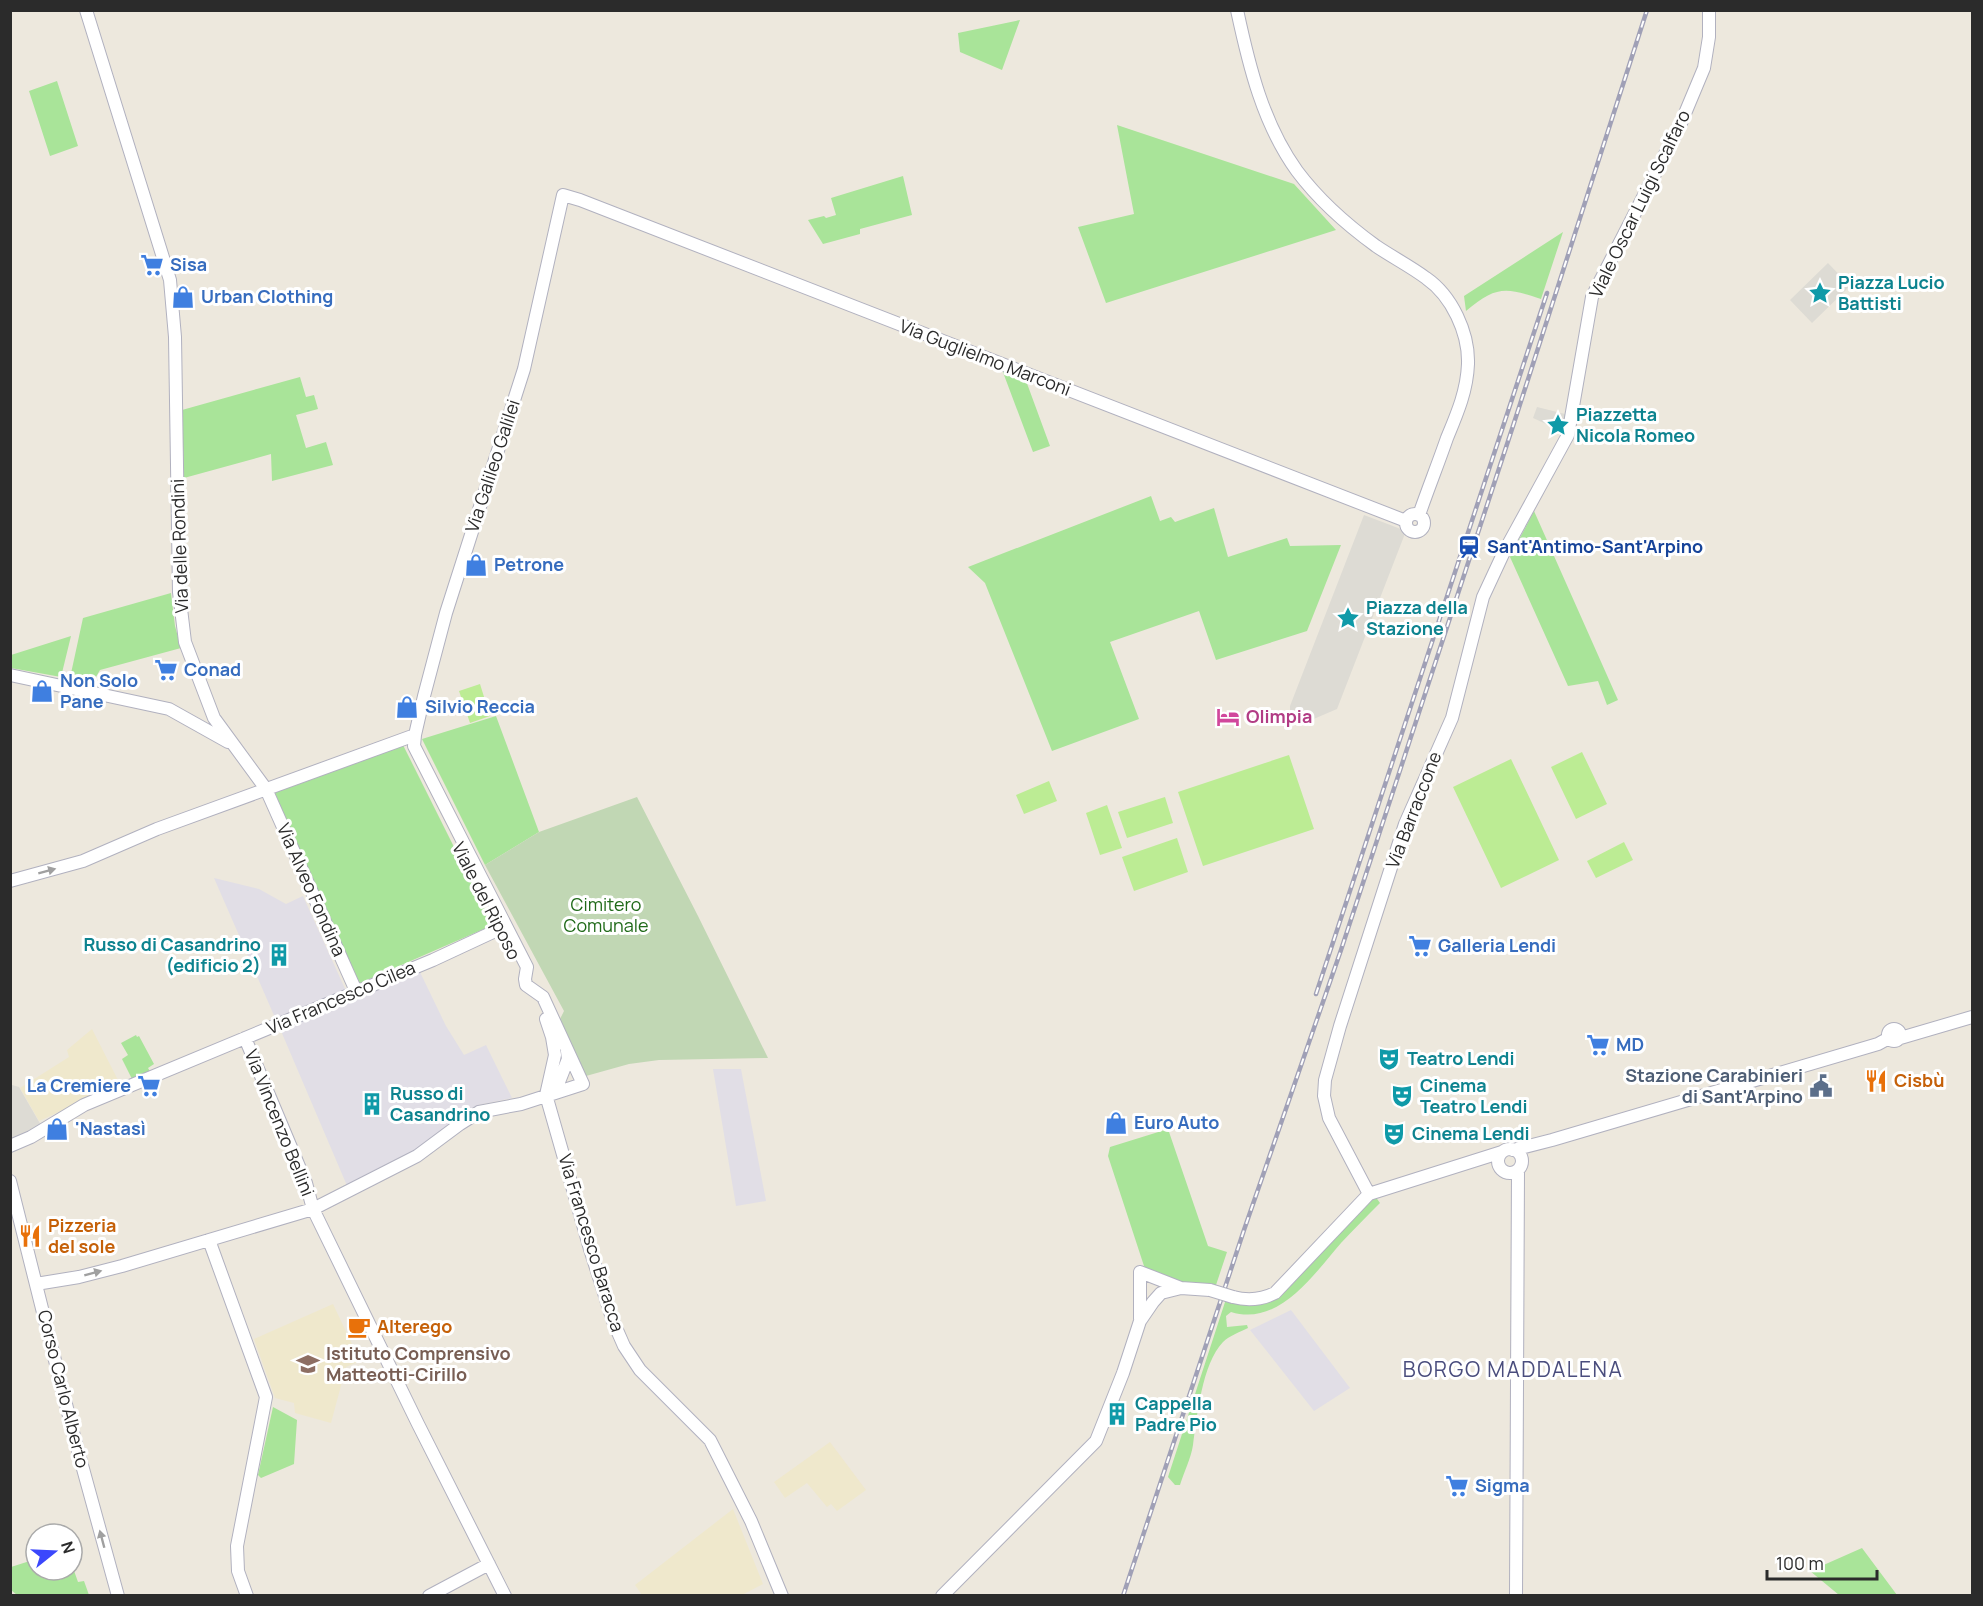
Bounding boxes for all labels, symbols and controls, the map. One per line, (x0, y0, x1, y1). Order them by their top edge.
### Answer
street label: Viale Oscar Luigi Scalfaro (1583, 106, 1695, 302)
supermarket icon: Sisa (139, 252, 165, 278)
place label: Sisa (170, 252, 207, 276)
place label: Piazza Lucio Battisti (1838, 270, 1945, 315)
place icon: Piazza Lucio Battisti (1807, 280, 1833, 306)
shop icon: Urban Clothing (170, 284, 196, 310)
place label: Urban Clothing (201, 284, 333, 308)
street label: Via Guglielmo Marconi (896, 313, 1074, 401)
street label: Via Galileo Galilei (459, 396, 525, 535)
place label: Piazzetta Nicola Romeo (1576, 402, 1695, 447)
place icon: Piazzetta Nicola Romeo (1545, 412, 1571, 438)
street label: Via delle Rondini (165, 478, 193, 614)
station icon: Sant'Antimo-Sant'Arpino (1456, 534, 1482, 560)
place label: Sant'Antimo-Sant'Arpino (1487, 534, 1703, 558)
shop icon: Petrone (463, 552, 489, 578)
place label: Petrone (494, 552, 564, 576)
place label: Piazza della Stazione (1366, 595, 1468, 640)
place icon: Piazza della Stazione (1335, 605, 1361, 631)
supermarket icon: Conad (153, 657, 179, 683)
place label: Conad (184, 657, 241, 681)
place label: Non Solo Pane (60, 668, 138, 713)
shop icon: Non Solo Pane (29, 678, 55, 704)
shop icon: Silvio Reccia (394, 694, 420, 720)
place label: Silvio Reccia (425, 694, 535, 718)
hotel icon: Olimpia (1215, 704, 1241, 730)
place label: Olimpia (1246, 704, 1312, 728)
street label: Via Barraccone (1380, 748, 1446, 871)
street label: Via Alveo Fondina (272, 819, 352, 960)
street label: Viale del Riposo (447, 838, 527, 963)
one-way arrow (38, 866, 56, 875)
park label: Cimitero Comunale (564, 892, 648, 937)
place label: Russo di Casandrino (edificio 2) (83, 932, 261, 977)
supermarket icon: Galleria Lendi (1407, 933, 1433, 959)
place label: Galleria Lendi (1438, 933, 1556, 957)
building icon: Russo di Casandrino (edificio 2) (266, 942, 292, 968)
street label: Via Francesco Cilea (263, 955, 419, 1039)
supermarket icon: MD (1585, 1032, 1611, 1058)
place label: MD (1616, 1032, 1644, 1056)
street label: Via Vincenzo Bellini (240, 1046, 320, 1200)
theatre icon: Teatro Lendi (1376, 1046, 1402, 1072)
place label: Teatro Lendi (1407, 1046, 1514, 1070)
place label: Stazione Carabinieri di Sant'Arpino (1625, 1063, 1803, 1108)
restaurant icon: Cisbù (1863, 1068, 1889, 1094)
place label: Cisbù (1894, 1068, 1944, 1092)
place label: La Cremiere (27, 1073, 131, 1097)
supermarket icon: La Cremiere (136, 1073, 162, 1099)
place label: Cinema Teatro Lendi (1420, 1073, 1527, 1118)
public building icon: Stazione Carabinieri di Sant'Arpino (1808, 1073, 1834, 1099)
place label: Russo di Casandrino (390, 1081, 490, 1126)
theatre icon: Cinema Teatro Lendi (1389, 1083, 1415, 1109)
building icon: Russo di Casandrino (359, 1091, 385, 1117)
shop icon: Euro Auto (1103, 1110, 1129, 1136)
place label: Euro Auto (1134, 1110, 1219, 1134)
shop icon: 'Nastasì (44, 1116, 70, 1142)
place label: 'Nastasì (75, 1116, 146, 1140)
theatre icon: Cinema Lendi (1381, 1121, 1407, 1147)
place label: Cinema Lendi (1412, 1121, 1530, 1145)
street label: Via Francesco Baracca (554, 1151, 630, 1334)
place label: Pizzeria del sole (48, 1213, 116, 1258)
restaurant icon: Pizzeria del sole (17, 1223, 43, 1249)
one-way arrow (84, 1268, 102, 1277)
street label: Corso Carlo Alberto (33, 1307, 95, 1470)
cafe icon: Alterego (346, 1314, 372, 1340)
place label: Alterego (377, 1314, 452, 1338)
place label: Istituto Comprensivo Matteotti-Cirillo (326, 1341, 511, 1386)
school or university icon: Istituto Comprensivo Matteotti-Cirillo (295, 1351, 321, 1377)
district label: BORGO MADDALENA (1403, 1355, 1623, 1383)
place label: Cappella Padre Pio (1135, 1391, 1217, 1436)
building icon: Cappella Padre Pio (1104, 1401, 1130, 1427)
supermarket icon: Sigma (1444, 1473, 1470, 1499)
place label: Sigma (1475, 1473, 1530, 1497)
north arrow (24, 1522, 84, 1582)
one-way arrow (97, 1530, 106, 1548)
text: N (56, 1538, 81, 1556)
scale bar (1767, 1543, 1876, 1581)
text: 100 m (1776, 1551, 1824, 1575)

